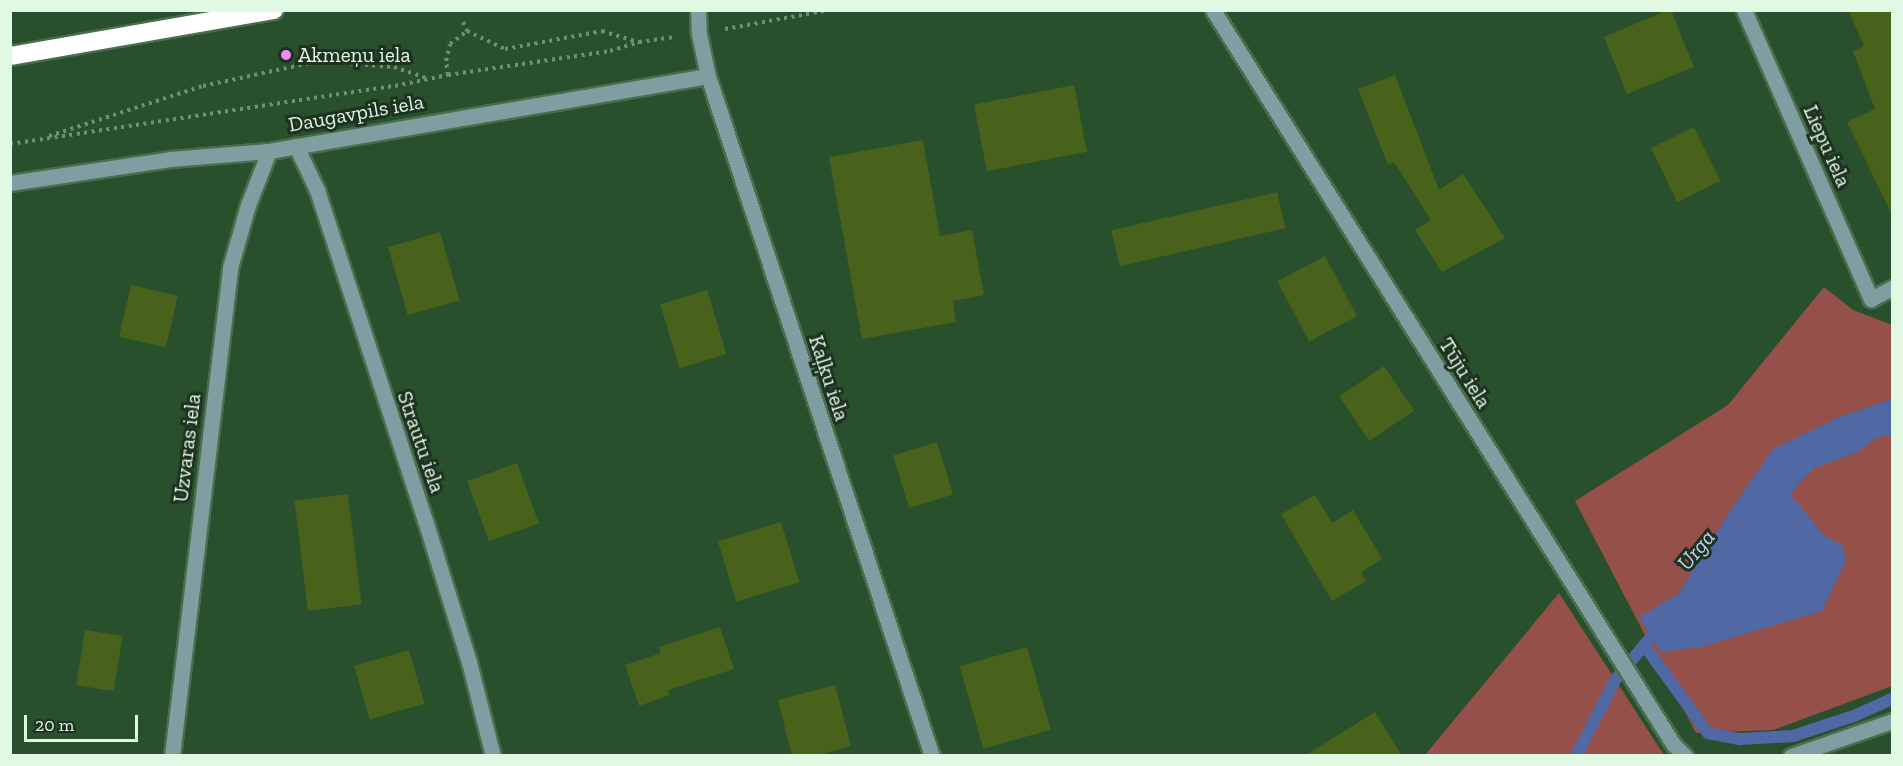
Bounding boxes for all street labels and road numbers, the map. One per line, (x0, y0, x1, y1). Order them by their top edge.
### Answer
street label: Daugavpils iela (286, 89, 426, 137)
street label: Liepu iela (1798, 101, 1856, 191)
street label: Kaļķu iela (803, 332, 855, 424)
street label: Tūju iela (1434, 333, 1496, 413)
street label: Strautu iela (392, 388, 450, 496)
street label: Uzvaras iela (168, 392, 206, 504)

